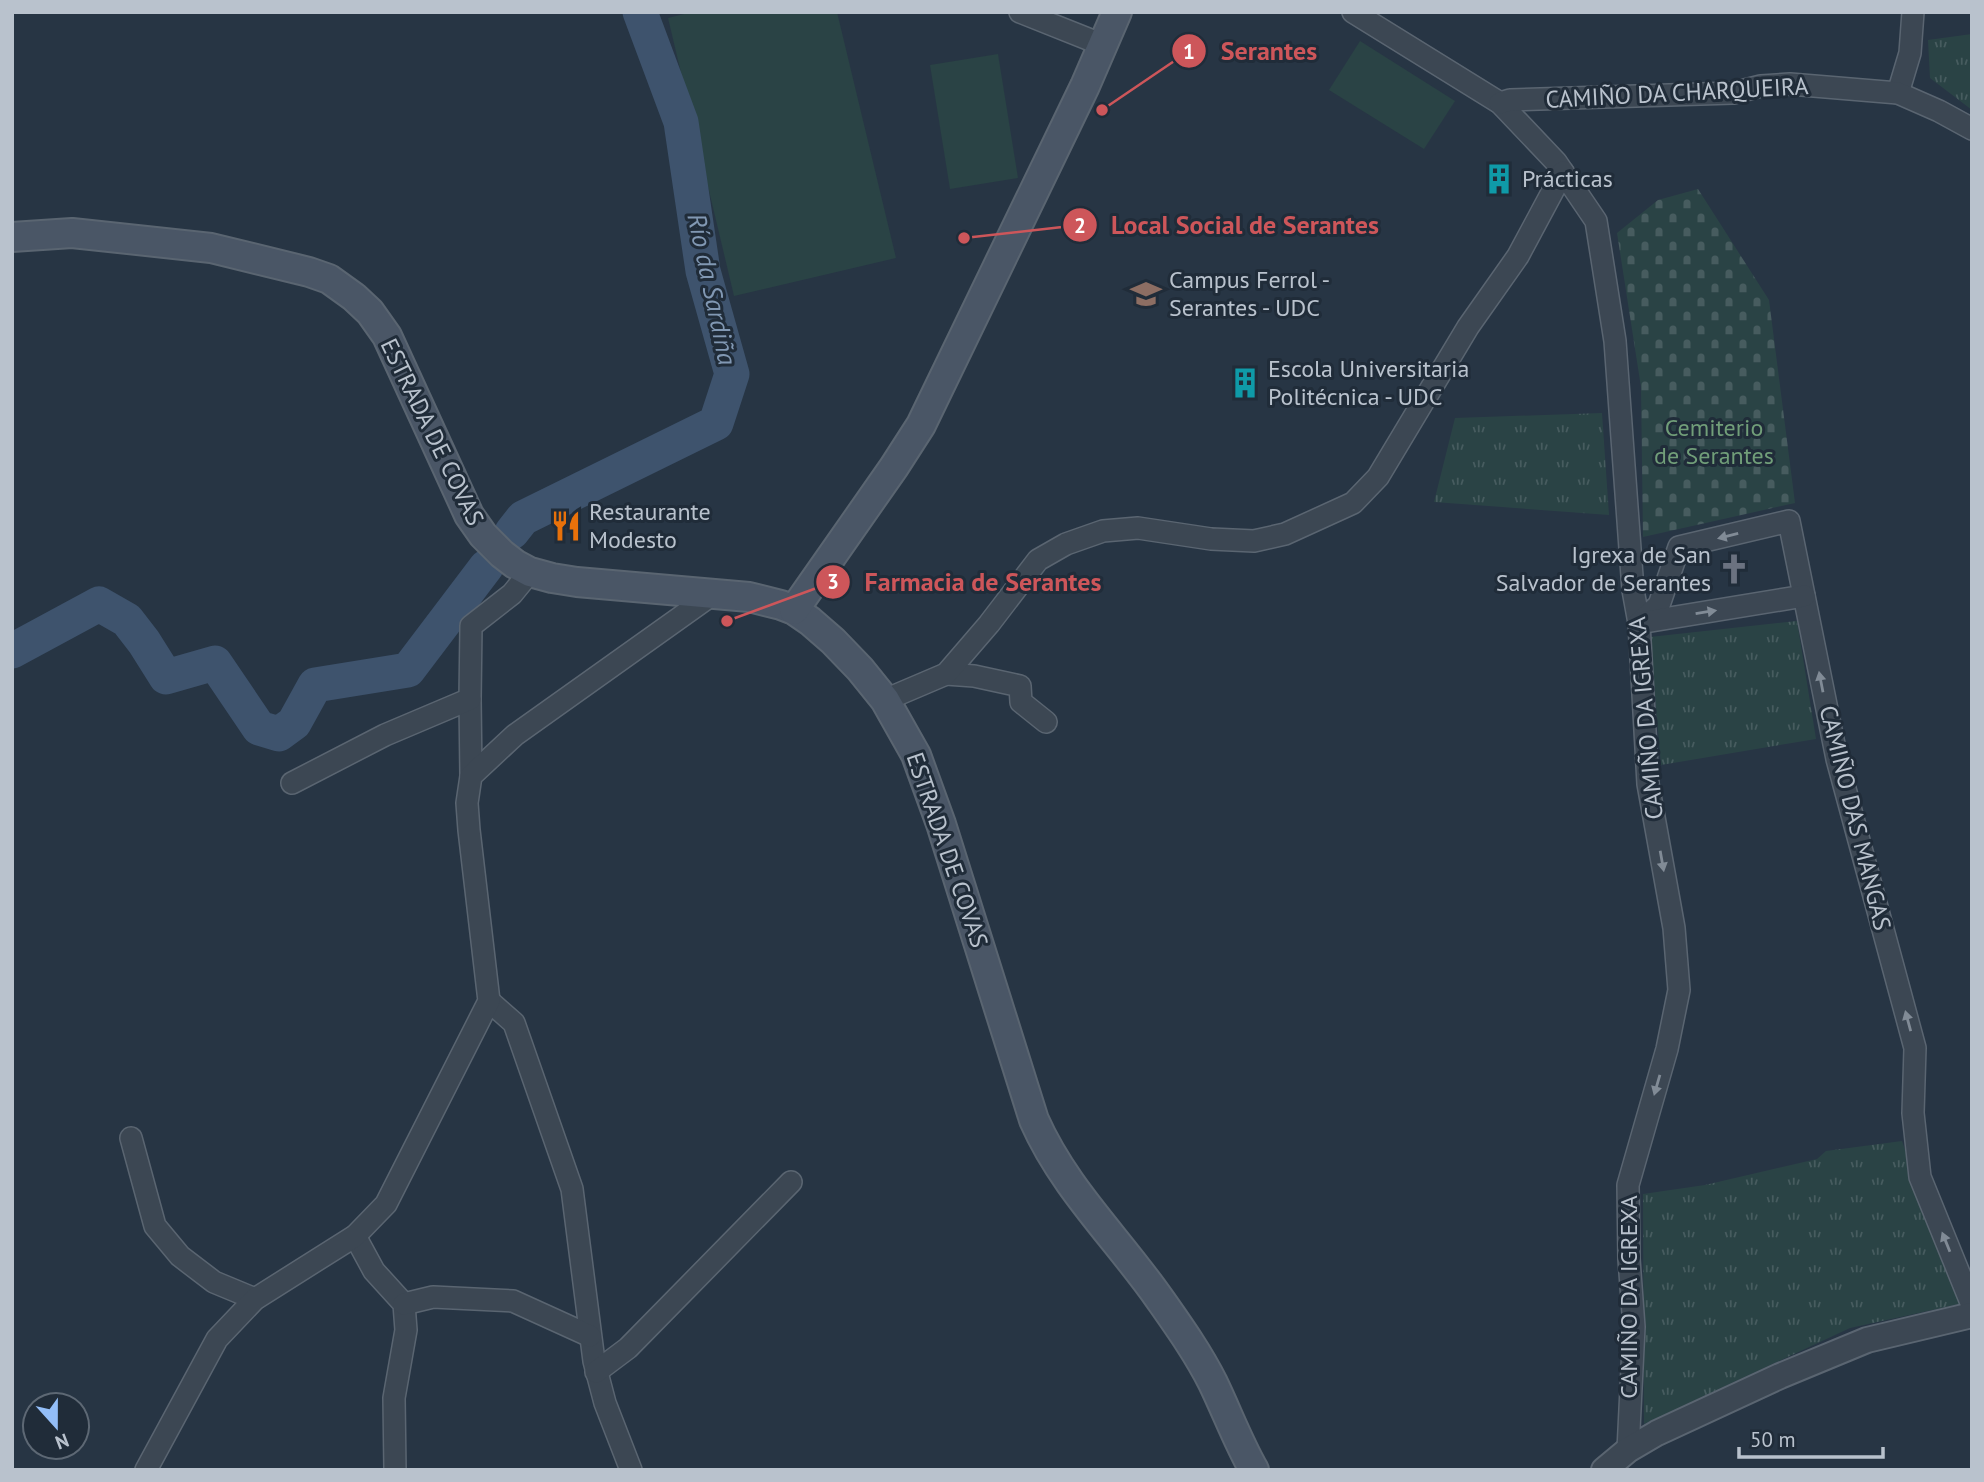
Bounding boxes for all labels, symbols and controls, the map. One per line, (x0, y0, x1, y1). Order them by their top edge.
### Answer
callout: Serantes (1172, 28, 1331, 75)
text: Serantes (1221, 34, 1317, 67)
text: 1 (1183, 38, 1195, 65)
street label: CAMIÑO DA CHARQUEIRA (1545, 70, 1809, 115)
building icon: Prácticas (1482, 162, 1516, 196)
place label: Prácticas (1522, 163, 1613, 194)
callout: Local Social de Serantes (1062, 202, 1393, 249)
text: Local Social de Serantes (1111, 208, 1379, 241)
water label: Río da Sardiña (680, 210, 745, 368)
text: 2 (1074, 212, 1086, 239)
place label: Campus Ferrol - Serantes - UDC (1169, 264, 1330, 323)
school or university icon: Campus Ferrol - Serantes - UDC (1129, 277, 1163, 311)
street label: ESTRADA DE COVAS (374, 333, 491, 530)
place label: Escola Universitaria Politécnica - UDC (1268, 353, 1469, 412)
building icon: Escola Universitaria Politécnica - UDC (1228, 366, 1262, 400)
park label: Cemiterio de Serantes (1654, 412, 1774, 471)
place label: Restaurante Modesto (589, 496, 711, 555)
restaurant icon: Restaurante Modesto (549, 509, 583, 543)
one-way arrow (1717, 531, 1739, 542)
place label: Igrexa de San Salvador de Serantes (1496, 539, 1711, 598)
church icon: Igrexa de San Salvador de Serantes (1717, 552, 1751, 586)
callout: Farmacia de Serantes (815, 558, 1115, 605)
text: Farmacia de Serantes (865, 565, 1101, 598)
text: 3 (827, 568, 839, 595)
one-way arrow (1696, 606, 1718, 617)
street label: CAMIÑO DA IGREXA (1621, 615, 1670, 821)
one-way arrow (1816, 671, 1827, 693)
street label: CAMIÑO DAS MANGAS (1813, 702, 1898, 934)
street label: ESTRADA DE COVAS (900, 748, 995, 952)
one-way arrow (1657, 850, 1668, 872)
one-way arrow (1902, 1010, 1913, 1032)
one-way arrow (1652, 1074, 1662, 1095)
street label: CAMIÑO DA IGREXA (1613, 1195, 1644, 1399)
one-way arrow (1941, 1231, 1952, 1252)
north arrow (21, 1391, 91, 1461)
scale bar (1739, 1416, 1882, 1460)
text: 50 m (1750, 1426, 1796, 1453)
text: N (52, 1428, 72, 1455)

